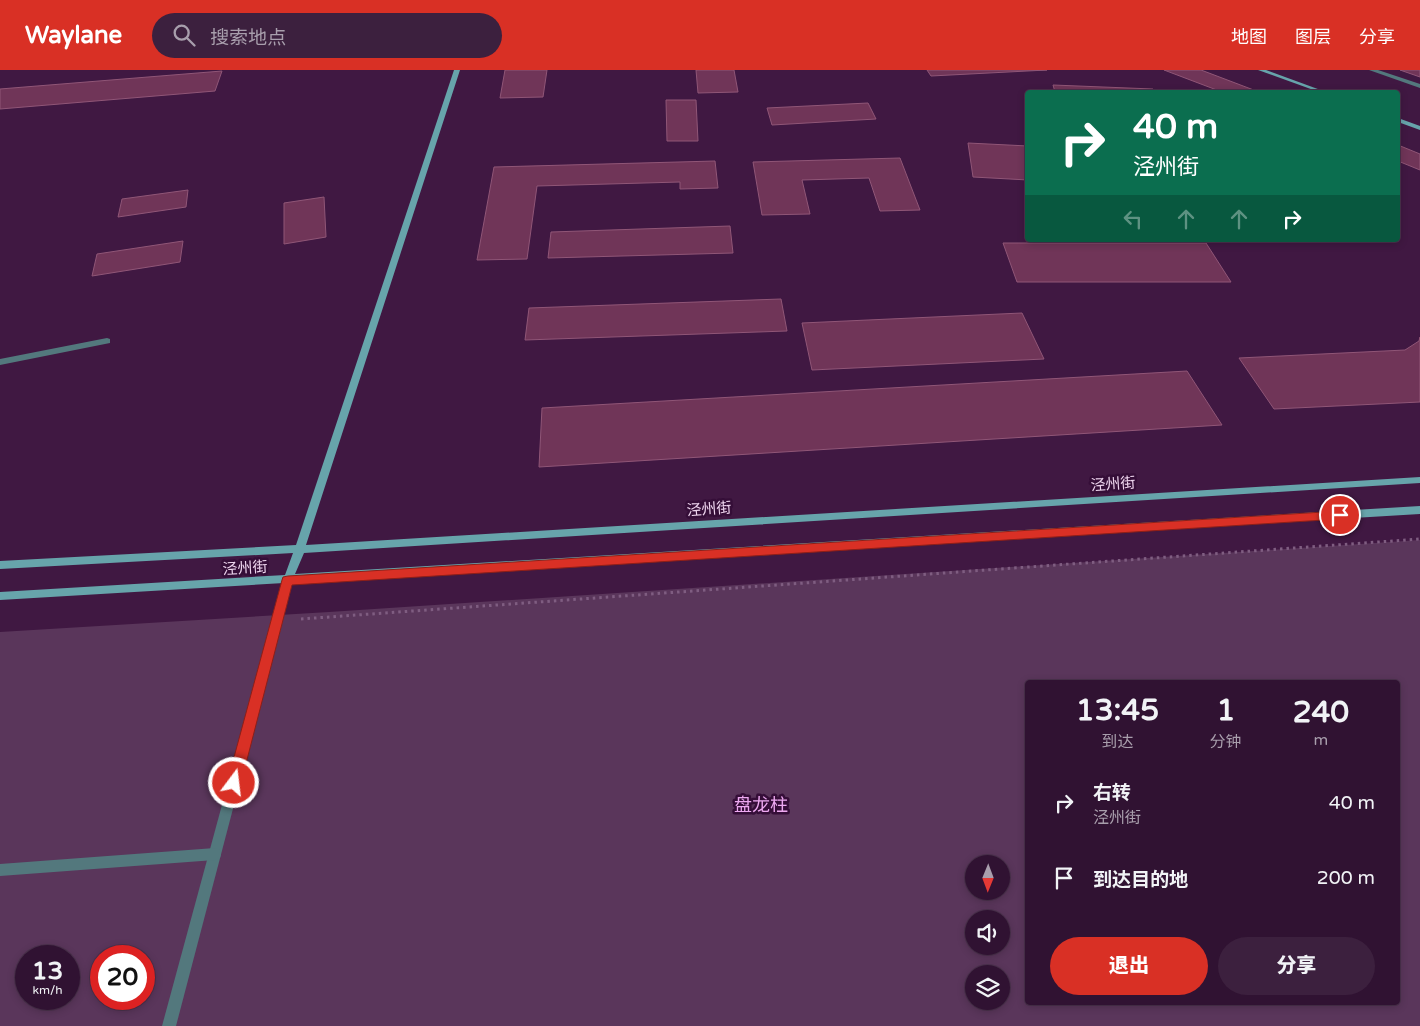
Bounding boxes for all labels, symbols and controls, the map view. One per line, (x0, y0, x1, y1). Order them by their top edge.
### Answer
search box (152, 13, 502, 58)
text: Waylane (25, 21, 122, 50)
icon: search (170, 21, 198, 49)
text: 地图 (1231, 26, 1267, 48)
text: 图层 (1295, 26, 1331, 48)
text: 分享 (1359, 26, 1395, 48)
text: 搜索地点 (210, 27, 286, 49)
text: 40 m (1133, 106, 1218, 148)
icon: right (1050, 110, 1115, 175)
text: 泾州街 (1133, 154, 1199, 180)
icon: left (1119, 205, 1147, 233)
icon: ahead (1172, 205, 1200, 233)
icon: ahead (1225, 205, 1253, 233)
icon: right (1278, 205, 1306, 233)
street label: 泾州街 (1090, 473, 1136, 495)
pin (1319, 494, 1361, 536)
street label: 泾州街 (686, 498, 732, 520)
icon: arrive (1326, 501, 1354, 529)
street label: 泾州街 (222, 558, 268, 578)
text: 13:45 (1076, 692, 1159, 729)
text: 1 (1216, 692, 1235, 729)
text: 240 (1293, 694, 1349, 731)
text: m (1314, 730, 1328, 750)
text: 到达 (1101, 732, 1133, 752)
text: 分钟 (1210, 732, 1242, 752)
position arrow (207, 756, 259, 808)
text: 右转 (1093, 782, 1131, 804)
icon: right (1050, 789, 1078, 817)
text: 40 m (1329, 792, 1375, 814)
park label: 盘龙柱 (734, 794, 788, 816)
text: 泾州街 (1093, 808, 1141, 828)
north arrow (965, 855, 1010, 900)
map controls (965, 855, 1010, 1010)
icon: arrive (1050, 864, 1078, 892)
text: 200 m (1317, 867, 1375, 889)
text: 到达目的地 (1093, 869, 1188, 891)
button: sound (965, 910, 1010, 955)
button: 退出 (1050, 937, 1208, 995)
button: 分享 (1218, 937, 1375, 995)
speed limit sign: 20 (90, 945, 155, 1010)
text: 13 (32, 956, 63, 986)
button: layers (965, 965, 1010, 1010)
text: km/h (32, 983, 63, 997)

